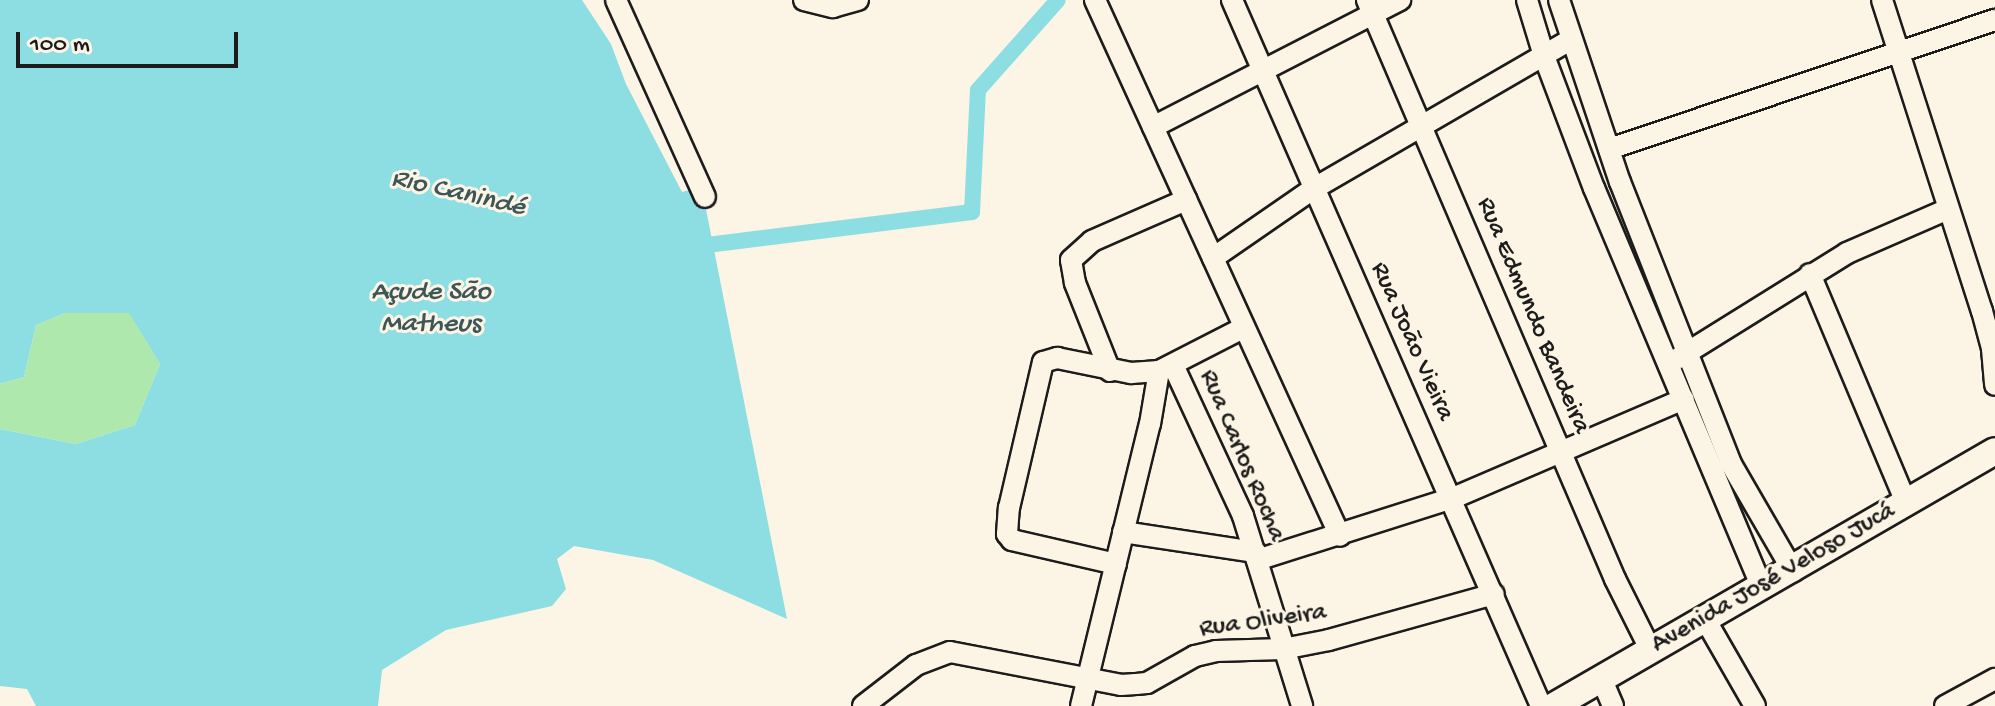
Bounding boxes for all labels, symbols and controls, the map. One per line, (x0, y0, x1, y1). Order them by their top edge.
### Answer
scale bar (20, 16, 242, 66)
text: 100 m (30, 31, 90, 60)
water label: Rio Canindé (388, 162, 528, 226)
street label: Rua Edmundo Bandeira (1468, 193, 1596, 439)
street label: Rua João Vieira (1362, 258, 1460, 426)
water label: Açude São Matheus (371, 276, 491, 342)
street label: Rua Carlos Rocha (1191, 365, 1291, 547)
street label: Avenida José Veloso Jucá (1647, 496, 1901, 662)
street label: Rua Oliveira (1198, 598, 1328, 646)

